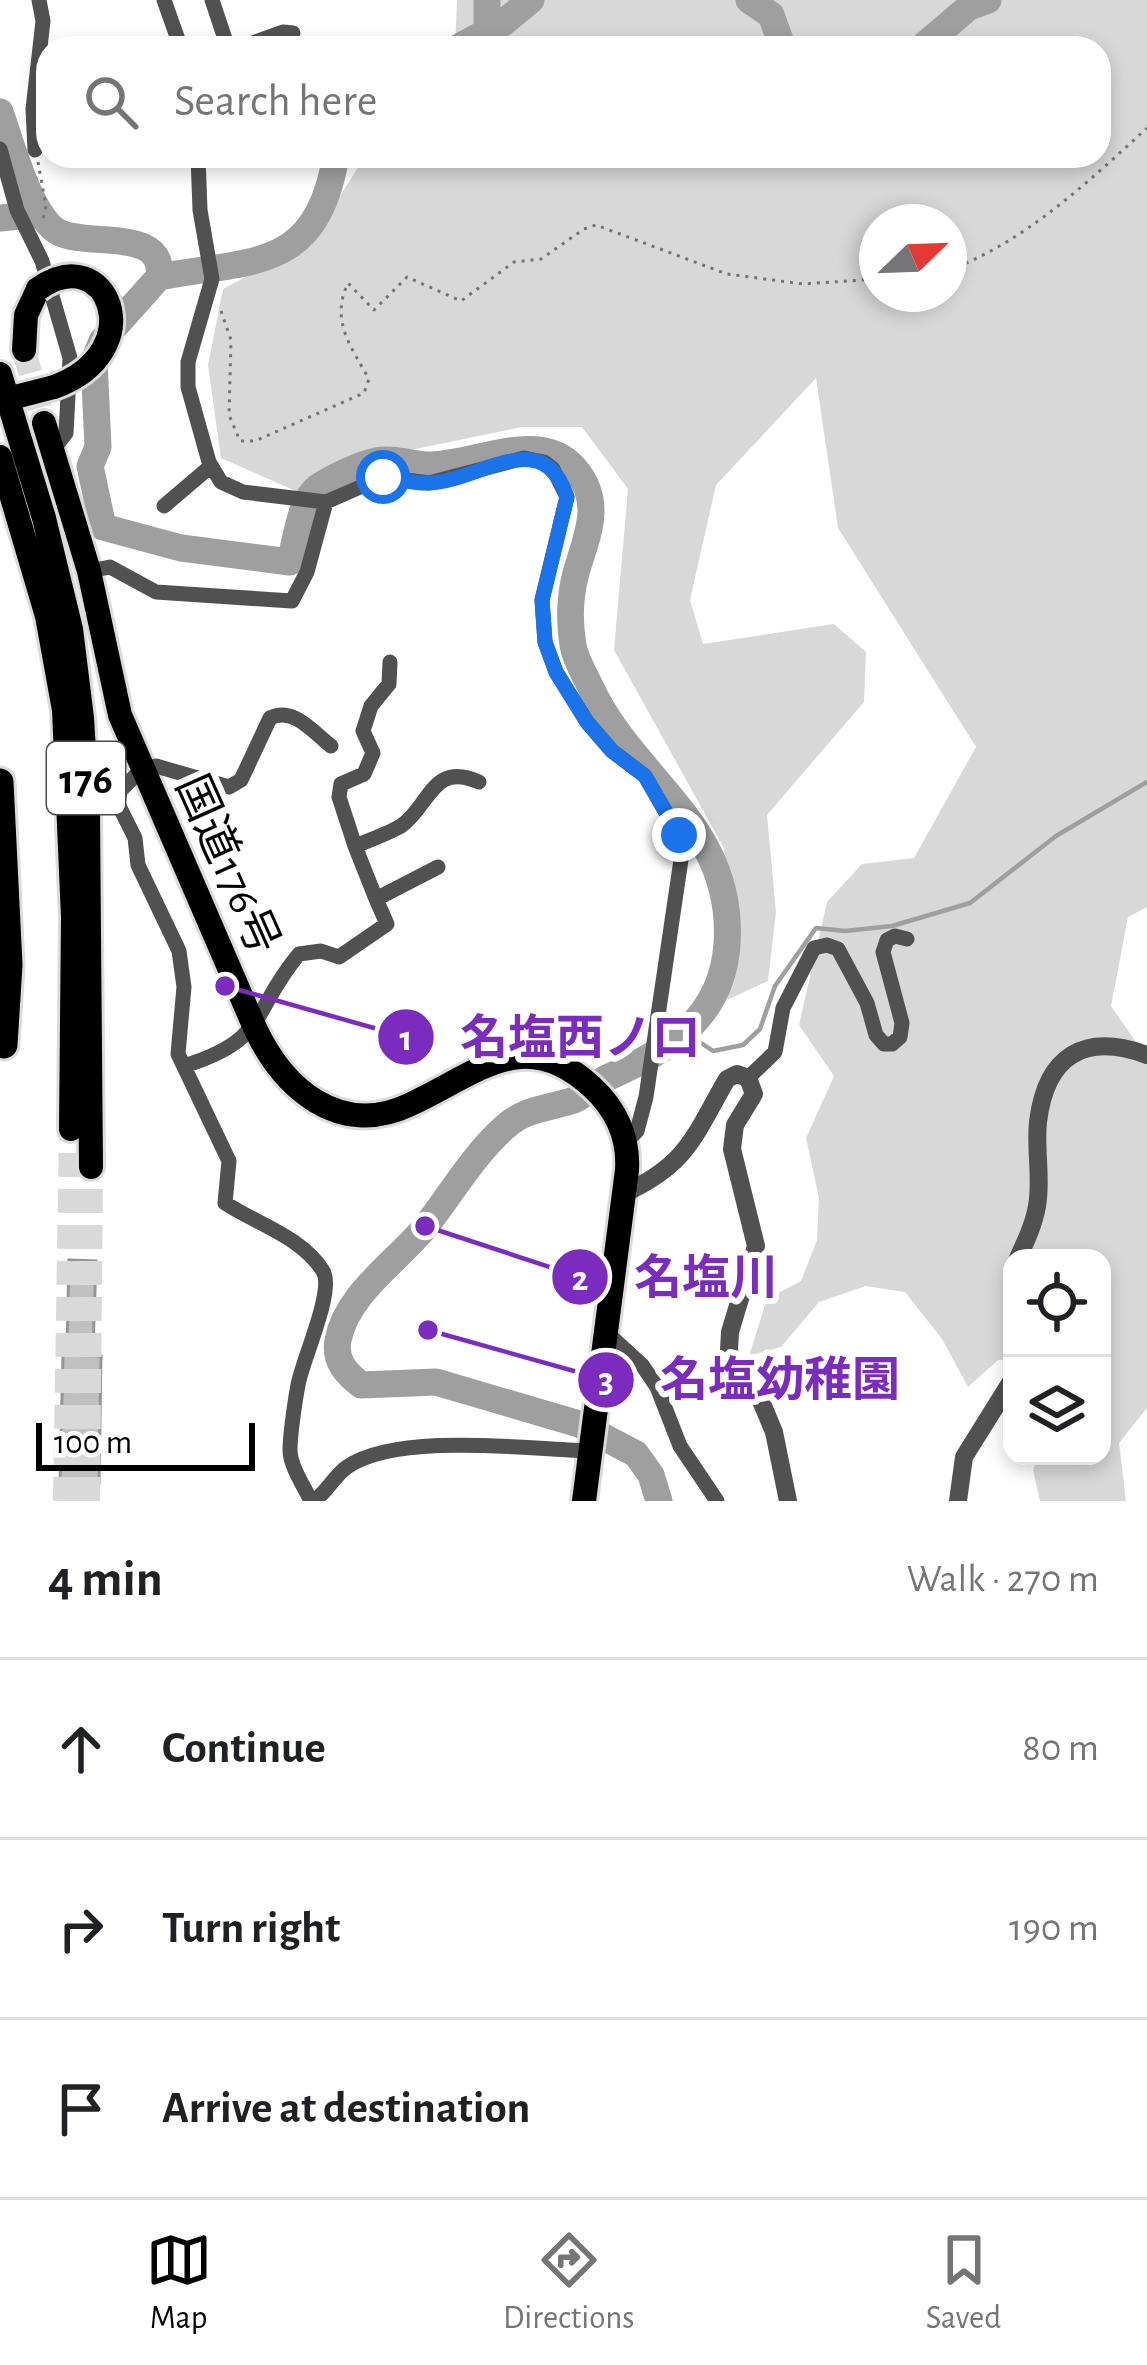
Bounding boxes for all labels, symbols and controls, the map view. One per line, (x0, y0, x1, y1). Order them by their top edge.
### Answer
search box (36, 36, 1111, 168)
icon: search (78, 69, 144, 135)
text: Search here (174, 79, 377, 124)
north arrow (859, 204, 967, 312)
route start (356, 450, 410, 504)
road number: 176 (47, 742, 125, 814)
street label: 国道176号 (167, 768, 288, 961)
route end (652, 808, 706, 862)
callout: 名塩西ノ口 (376, 995, 724, 1079)
text: 名塩西ノ口 (460, 1012, 700, 1064)
text: 1 (400, 1021, 412, 1057)
callout: 名塩川 (550, 1235, 802, 1319)
map controls (1003, 1249, 1111, 1465)
button: locate (1003, 1249, 1111, 1357)
text: 名塩川 (634, 1252, 778, 1304)
text: 2 (572, 1261, 589, 1297)
callout: 名塩幼稚園 (576, 1338, 924, 1422)
text: 名塩幼稚園 (660, 1354, 900, 1406)
button: layers (1003, 1357, 1111, 1465)
text: 3 (598, 1363, 614, 1399)
scale bar (36, 1417, 255, 1470)
text: 100 m (54, 1427, 132, 1460)
text: 4 min (48, 1554, 163, 1605)
text: Walk · 270 m (907, 1560, 1099, 1599)
icon: ahead (48, 1716, 114, 1782)
text: Continue (162, 1726, 326, 1771)
text: 80 m (1022, 1729, 1099, 1768)
icon: right (48, 1896, 114, 1962)
text: Turn right (162, 1906, 340, 1951)
text: 190 m (1009, 1909, 1099, 1948)
icon: arrive (48, 2076, 114, 2142)
text: Arrive at destination (162, 2086, 530, 2131)
tab: Map (146, 2227, 212, 2339)
tab: Directions (503, 2227, 634, 2339)
tab: Saved (926, 2227, 1001, 2339)

